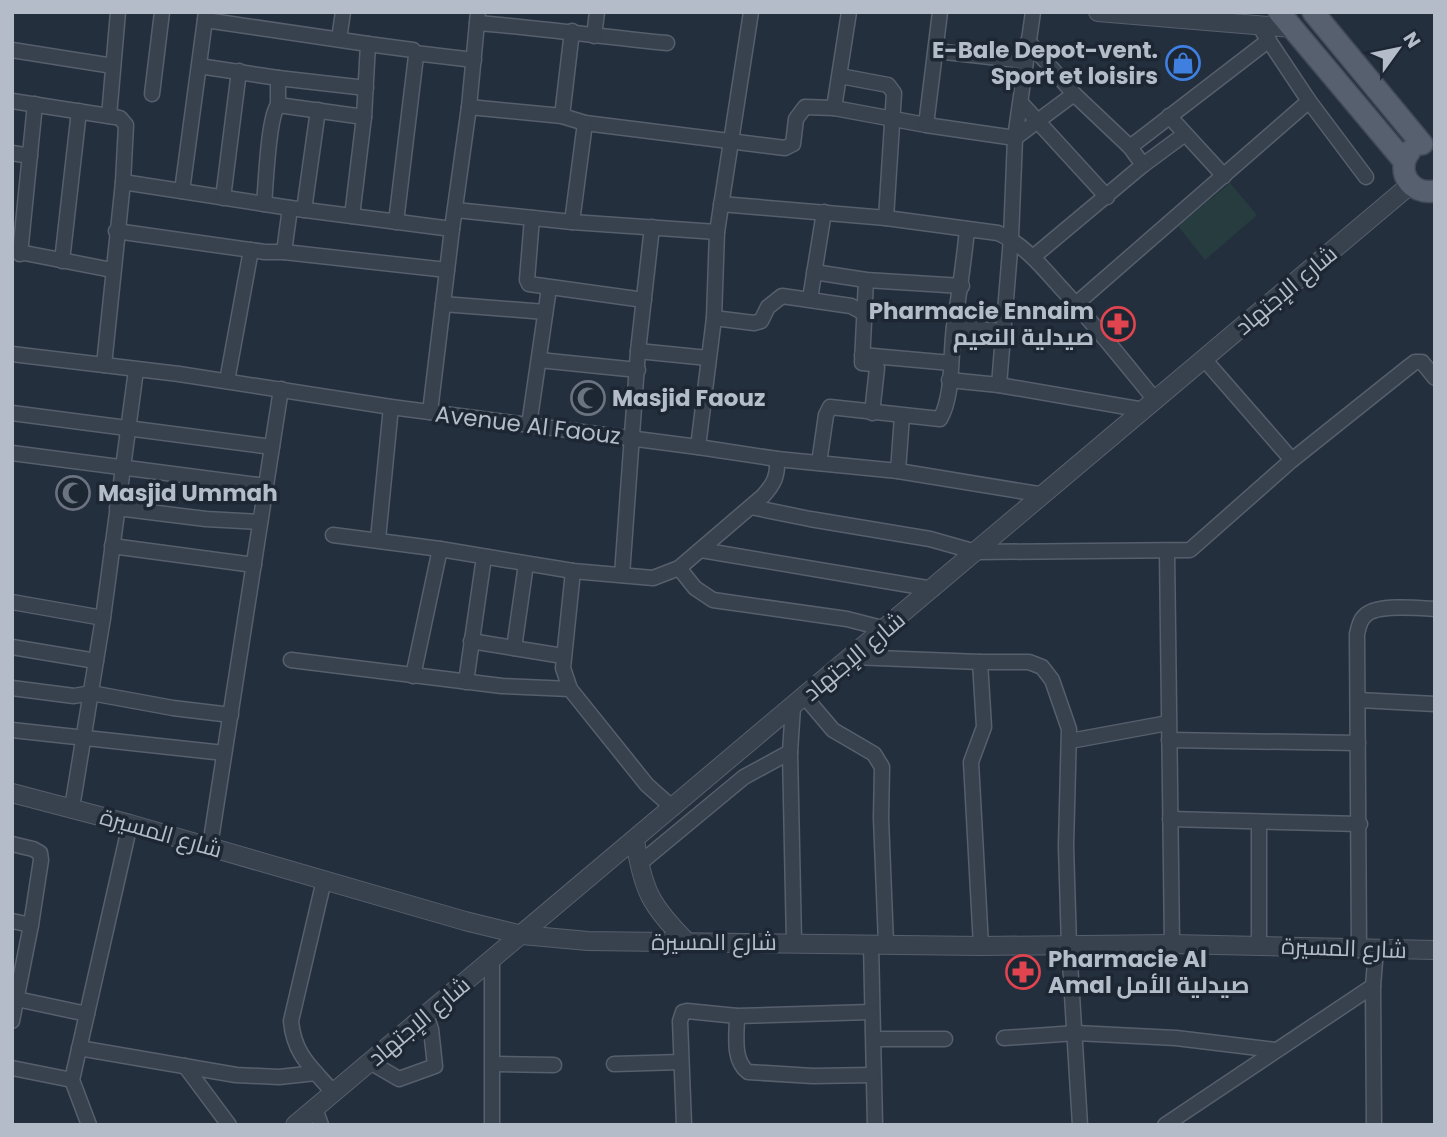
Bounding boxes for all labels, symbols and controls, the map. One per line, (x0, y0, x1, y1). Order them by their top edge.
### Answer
north arrow (1363, 14, 1433, 84)
text: N (1397, 27, 1427, 53)
place label: E-Bale Depot-vent. Sport et loisirs (932, 34, 1158, 92)
shop icon: E-Bale Depot-vent. Sport et loisirs (1164, 44, 1202, 82)
street label: شارع الإجتهاد (1228, 238, 1344, 342)
place label: Pharmacie Ennaim صيدلية النعيم (869, 295, 1094, 353)
pharmacy icon: Pharmacie Ennaim صيدلية النعيم (1099, 305, 1137, 343)
mosque icon: Masjid Faouz (569, 379, 607, 417)
place label: Masjid Faouz (612, 382, 765, 414)
street label: Avenue Al Faouz (433, 398, 623, 452)
mosque icon: Masjid Ummah (54, 474, 92, 512)
place label: Masjid Ummah (98, 477, 278, 509)
street label: شارع الإجتهاد (796, 604, 912, 708)
street label: شارع المسيرة (96, 800, 226, 866)
street label: شارع المسيرة (651, 926, 777, 958)
street label: شارع المسيرة (1281, 930, 1407, 966)
place label: Pharmacie Al Amal صيدلية الأمل (1048, 943, 1250, 1001)
pharmacy icon: Pharmacie Al Amal صيدلية الأمل (1004, 953, 1042, 991)
street label: شارع الإجتهاد (361, 969, 477, 1073)

